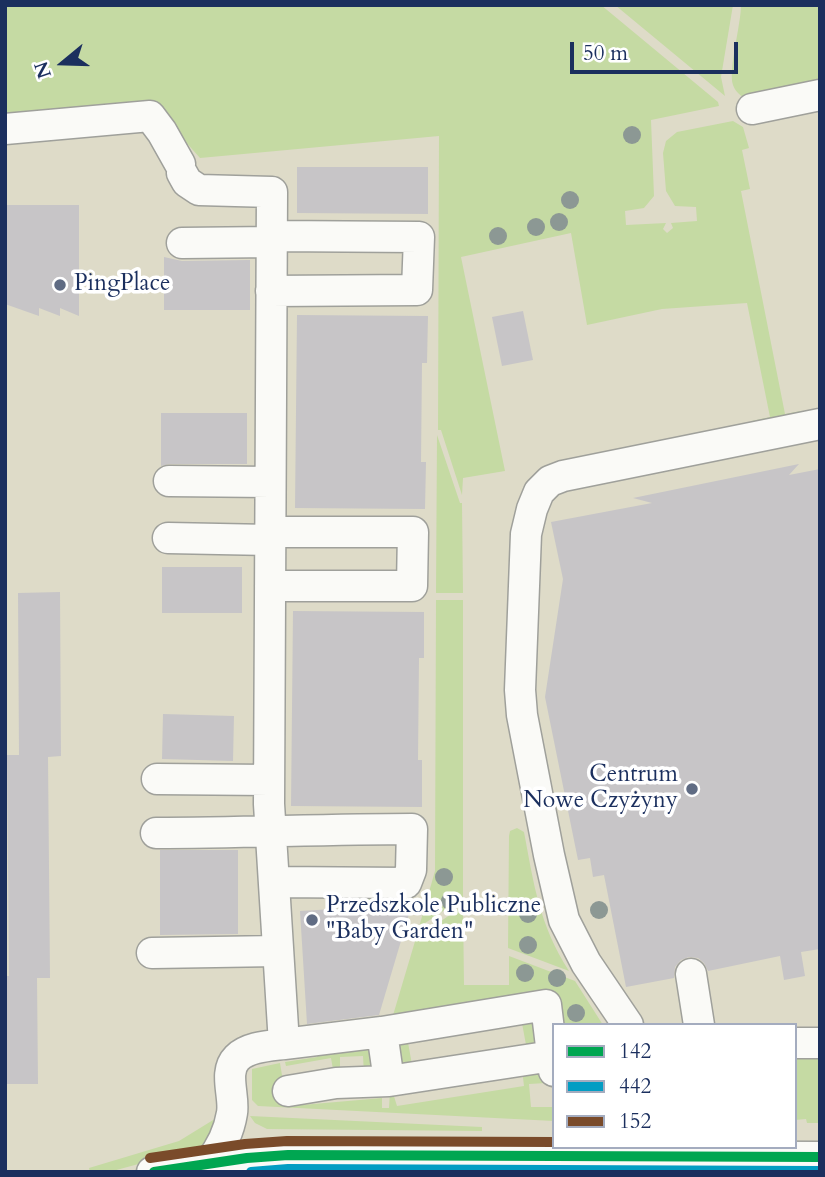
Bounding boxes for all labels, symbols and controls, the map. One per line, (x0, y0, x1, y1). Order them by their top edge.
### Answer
north arrow (28, 28, 98, 98)
scale bar (573, 28, 741, 72)
text: 50 m (583, 39, 628, 68)
text: N (28, 58, 58, 82)
place label: PingPlace (74, 271, 170, 299)
marker: PingPlace (52, 277, 68, 293)
place label: Centrum Nowe Czyżyny (523, 762, 678, 816)
marker: Centrum Nowe Czyżyny (684, 781, 700, 797)
place label: Przedszkole Publiczne "Baby Garden" (326, 893, 541, 947)
marker: Przedszkole Publiczne "Baby Garden" (304, 912, 320, 928)
legend (552, 1023, 797, 1149)
text: 142 (619, 1037, 651, 1066)
text: 442 (619, 1072, 651, 1101)
text: 152 (619, 1107, 651, 1136)

